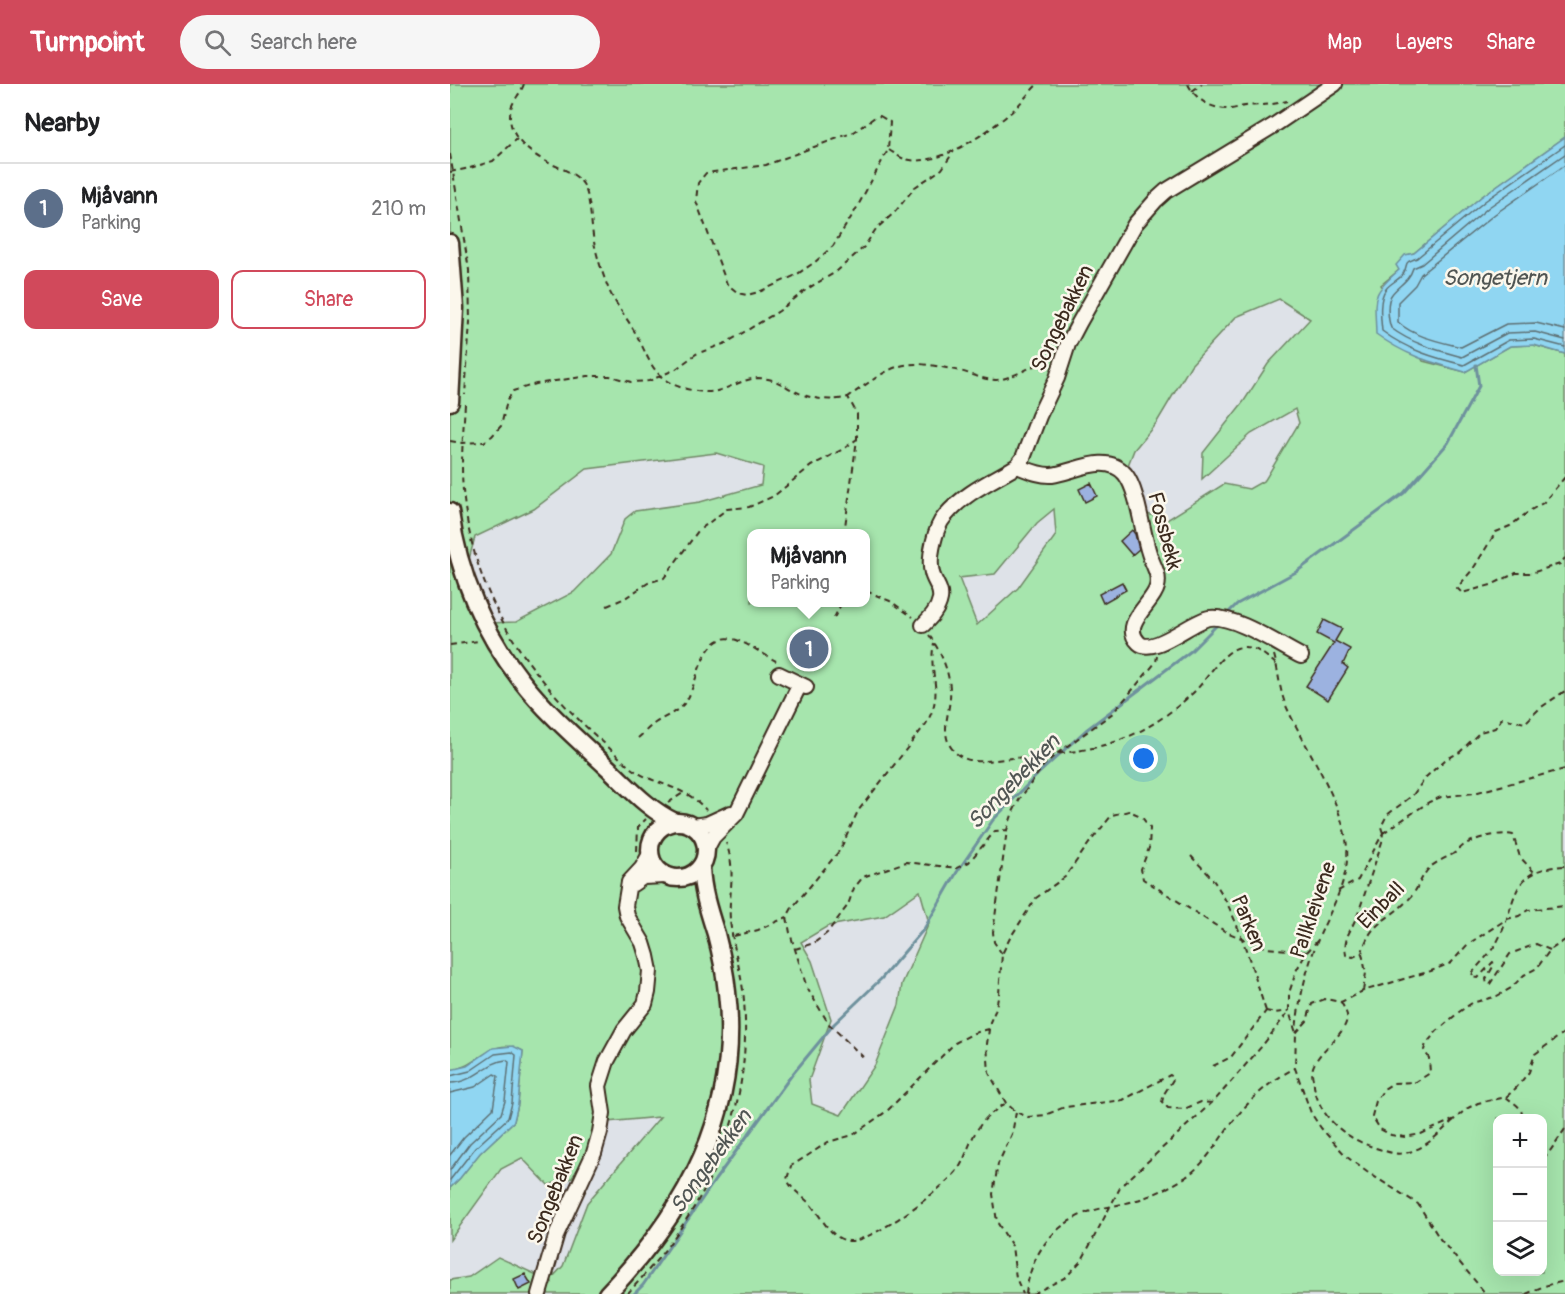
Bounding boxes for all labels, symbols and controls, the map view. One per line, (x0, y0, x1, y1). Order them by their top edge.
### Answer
search box (180, 15, 600, 69)
text: Turnpoint (30, 25, 144, 60)
icon: search (201, 26, 234, 59)
text: Search here (249, 28, 357, 56)
text: Map (1327, 29, 1362, 56)
text: Layers (1395, 29, 1453, 56)
text: Share (1486, 29, 1535, 56)
text: Nearby (24, 107, 100, 139)
text: Mjåvann (81, 182, 158, 210)
text: 1 (40, 196, 47, 221)
text: 210 m (371, 196, 426, 221)
text: Parking (81, 210, 141, 235)
street label: Songebakken (1025, 260, 1100, 376)
water label: Songetjern (1443, 264, 1548, 292)
button: Save (24, 270, 219, 329)
button: Share (231, 270, 426, 329)
street label: Fossbekk (1141, 489, 1188, 573)
popup (747, 529, 870, 607)
text: Mjåvann (770, 542, 847, 570)
text: Parking (770, 570, 830, 595)
pin: 1 (790, 626, 828, 672)
water label: Songebekken (961, 727, 1067, 835)
your location (1129, 744, 1158, 773)
street label: Pallkleivene (1284, 858, 1343, 962)
street label: Einball (1352, 876, 1411, 935)
street label: Parken (1225, 891, 1272, 955)
water label: Songebekken (664, 1103, 759, 1219)
map controls (1493, 1114, 1547, 1276)
button: + (1493, 1114, 1547, 1168)
street label: Songebakken (521, 1131, 590, 1248)
button: − (1493, 1168, 1547, 1222)
button: layers (1493, 1222, 1547, 1276)

